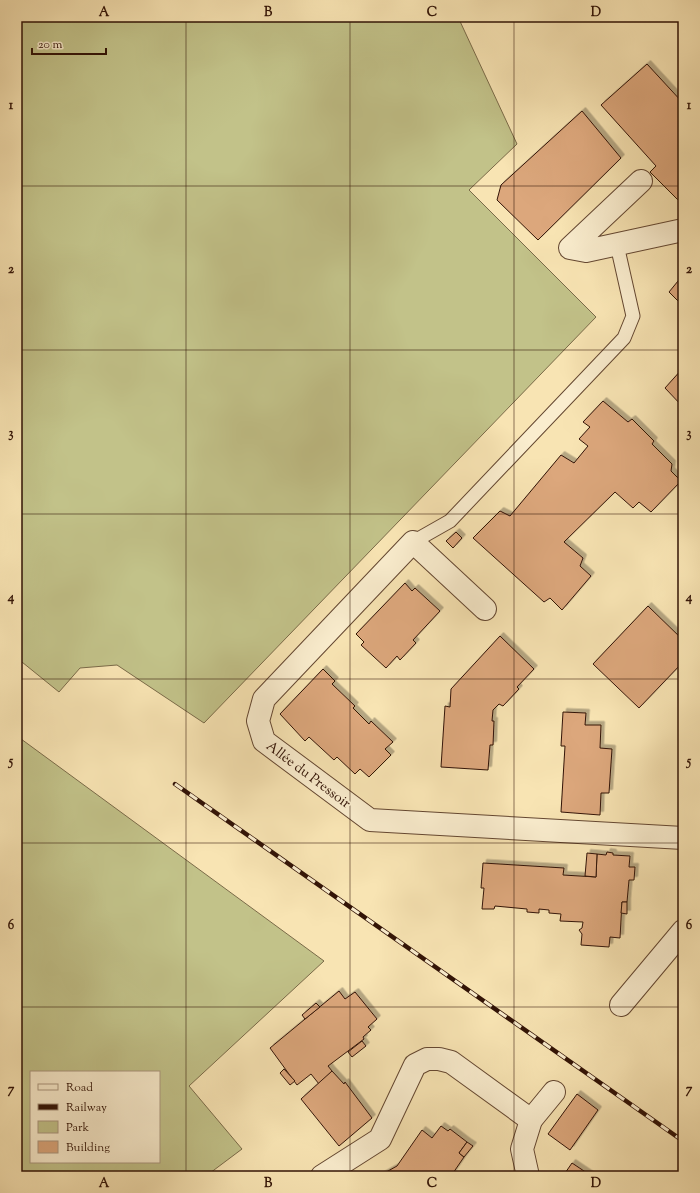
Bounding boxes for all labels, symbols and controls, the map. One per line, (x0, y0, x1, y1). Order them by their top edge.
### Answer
text: A (99, 4, 110, 22)
text: B (264, 4, 273, 22)
text: C (427, 4, 437, 22)
text: D (591, 4, 601, 22)
scale bar (32, 30, 106, 56)
text: 20 m (38, 36, 63, 54)
text: 1 (9, 97, 14, 115)
text: 1 (687, 97, 692, 115)
text: 2 (8, 261, 15, 279)
text: 2 (686, 261, 693, 279)
text: 3 (8, 425, 14, 443)
text: 3 (686, 425, 692, 443)
text: 4 (7, 589, 15, 607)
text: 4 (685, 589, 693, 607)
street label: Allée du Pressoir (261, 737, 355, 814)
text: 5 (8, 753, 14, 771)
text: 5 (686, 753, 692, 771)
text: 6 (8, 917, 15, 935)
text: 6 (686, 917, 693, 935)
legend (30, 1071, 160, 1163)
text: Road (66, 1079, 93, 1097)
text: 7 (8, 1081, 15, 1099)
text: 7 (686, 1081, 693, 1099)
text: Railway (66, 1099, 107, 1117)
text: Park (66, 1119, 89, 1137)
text: Building (66, 1139, 110, 1157)
text: A (99, 1175, 110, 1193)
text: B (264, 1175, 273, 1193)
text: C (427, 1175, 437, 1193)
text: D (591, 1175, 601, 1193)

